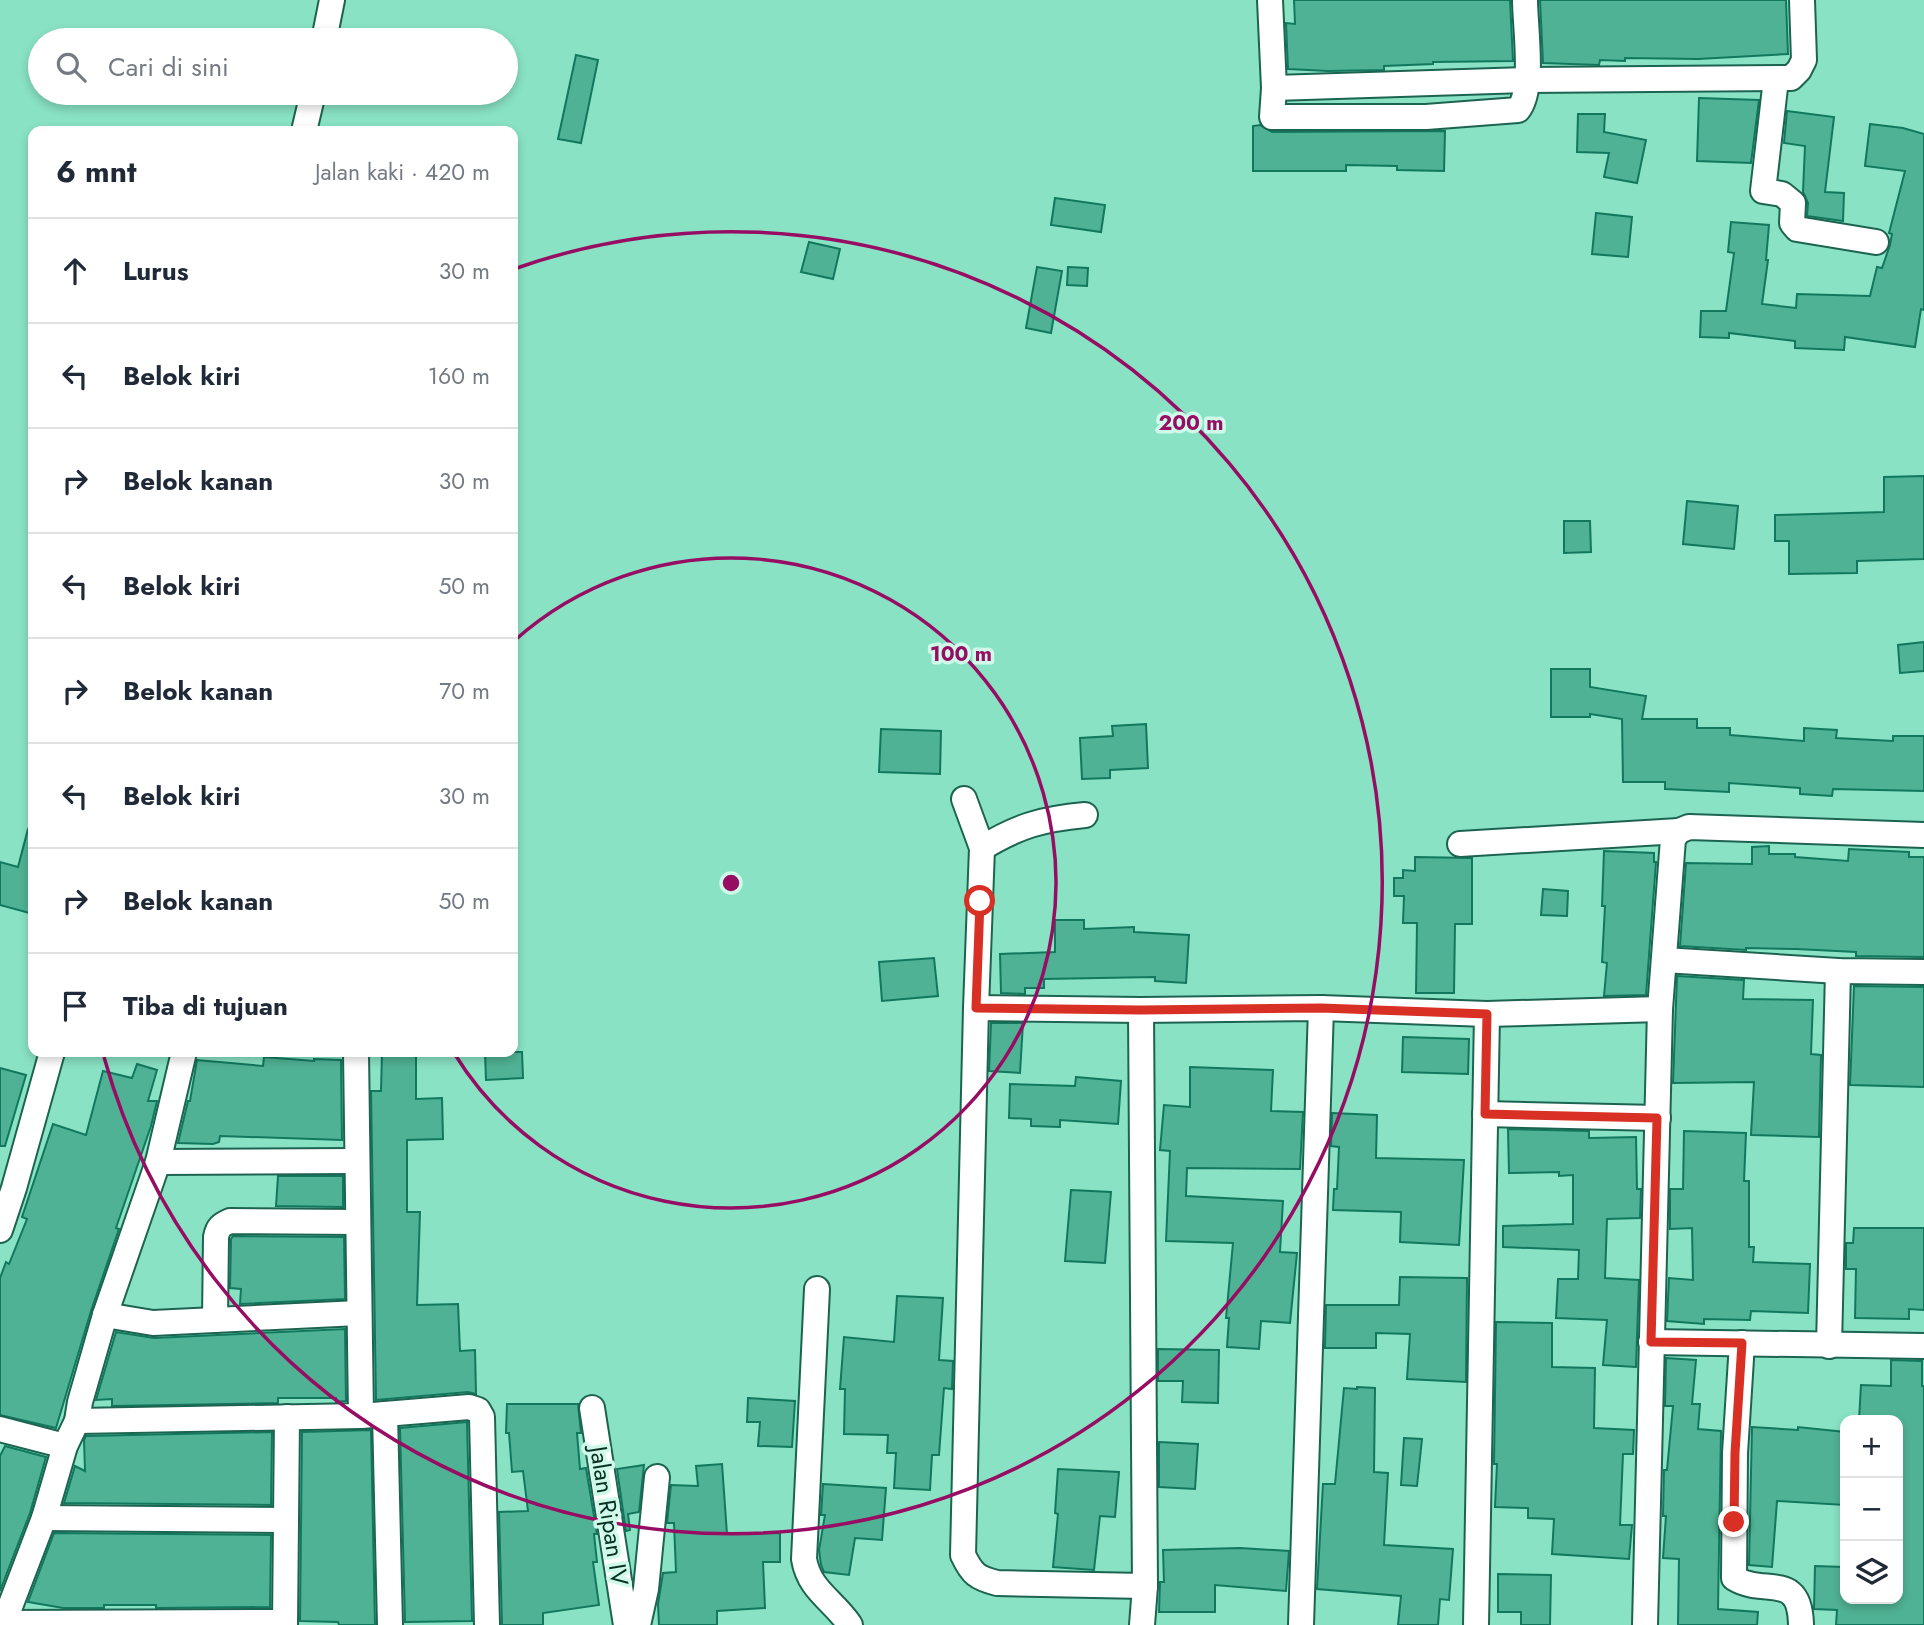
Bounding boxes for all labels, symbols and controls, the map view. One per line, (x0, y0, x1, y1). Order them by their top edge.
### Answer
search box (28, 28, 518, 105)
icon: search (52, 48, 90, 86)
text: Cari di sini (108, 48, 229, 86)
text: 6 mnt (56, 150, 136, 193)
text: Jalan kaki · 420 m (315, 155, 490, 189)
icon: ahead (56, 252, 94, 290)
text: Lurus (123, 252, 189, 290)
text: 30 m (439, 254, 490, 288)
icon: left (56, 357, 94, 395)
text: Belok kiri (123, 357, 240, 395)
text: 160 m (428, 359, 490, 393)
text: 200 m (1158, 408, 1224, 438)
icon: right (56, 462, 94, 500)
text: Belok kanan (123, 462, 273, 500)
text: 30 m (439, 464, 490, 498)
icon: left (56, 567, 94, 605)
text: Belok kiri (123, 567, 240, 605)
text: 50 m (438, 569, 490, 603)
text: 100 m (930, 639, 992, 669)
icon: right (56, 672, 94, 710)
text: Belok kanan (123, 672, 273, 710)
text: 70 m (439, 674, 490, 708)
icon: left (56, 777, 94, 815)
text: Belok kiri (123, 777, 240, 815)
text: 30 m (439, 779, 490, 813)
centre of rings (719, 871, 743, 895)
icon: right (56, 882, 94, 920)
text: Belok kanan (123, 882, 273, 920)
text: 50 m (438, 884, 490, 918)
route start (964, 885, 995, 916)
icon: arrive (56, 987, 94, 1025)
text: Tiba di tujuan (123, 987, 288, 1025)
map controls (1840, 1415, 1903, 1604)
button: + (1840, 1415, 1903, 1478)
street label: Jalan Ripan IV (581, 1441, 638, 1588)
button: − (1840, 1478, 1903, 1541)
route end (1718, 1506, 1749, 1537)
button: layers (1840, 1541, 1903, 1604)

